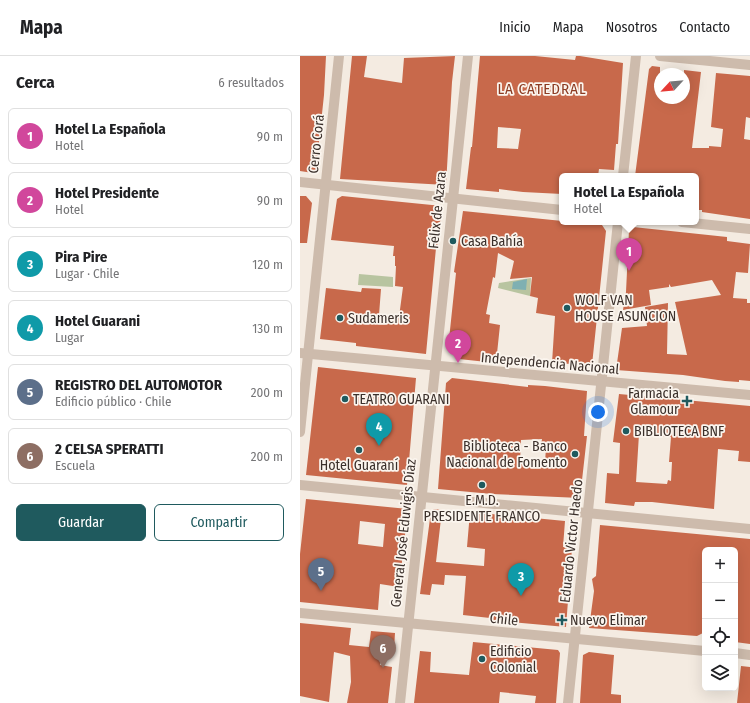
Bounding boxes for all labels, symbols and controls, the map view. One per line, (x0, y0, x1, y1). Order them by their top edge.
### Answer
text: Mapa (20, 16, 63, 39)
text: Inicio (499, 19, 531, 36)
text: Mapa (553, 19, 584, 36)
text: Nosotros (606, 19, 657, 36)
text: Contacto (679, 19, 730, 36)
north arrow (654, 68, 690, 104)
text: Cerca (16, 72, 55, 93)
text: 6 resultados (218, 75, 284, 90)
district label: LA CATEDRAL (497, 80, 587, 98)
street label: Cerro Corá (305, 114, 328, 174)
text: Hotel La Española (55, 120, 166, 138)
text: 1 (27, 129, 33, 144)
text: 90 m (257, 129, 283, 144)
text: Hotel (55, 138, 84, 153)
street label: Félix de Azara (425, 170, 450, 250)
popup (559, 173, 699, 225)
text: Hotel La Española (574, 183, 684, 201)
text: Hotel Presidente (55, 184, 159, 202)
text: 2 (27, 193, 33, 208)
text: 90 m (257, 193, 283, 208)
text: Hotel (574, 201, 602, 216)
text: Hotel (55, 202, 84, 217)
place label: Casa Bahía (461, 233, 523, 250)
marker: Casa Bahía (448, 236, 458, 246)
pin: 1 (616, 238, 642, 271)
text: Pira Pire (55, 248, 107, 266)
text: 3 (27, 257, 33, 272)
text: 120 m (252, 257, 283, 272)
text: Lugar · Chile (55, 266, 119, 281)
place label: WOLF VAN HOUSE ASUNCION (575, 292, 676, 325)
marker: WOLF VAN HOUSE ASUNCION (562, 303, 572, 313)
place label: Sudameris (348, 310, 409, 327)
text: Hotel Guarani (55, 312, 140, 330)
marker: Sudameris (335, 313, 345, 323)
text: 4 (27, 321, 33, 336)
text: 130 m (252, 321, 283, 336)
text: Lugar (55, 330, 84, 345)
pin: 2 (445, 330, 471, 363)
street label: Independencia Nacional (480, 349, 620, 378)
text: REGISTRO DEL AUTOMOTOR (55, 376, 222, 394)
text: 5 (27, 385, 33, 400)
text: 200 m (251, 385, 283, 400)
place label: Farmacia Glamour (628, 385, 679, 418)
place label: TEATRO GUARANI (353, 391, 449, 408)
text: Edificio público · Chile (55, 394, 171, 409)
marker: TEATRO GUARANI (340, 394, 350, 404)
marker: Farmacia Glamour (682, 396, 692, 406)
your location (588, 402, 608, 422)
pin: 4 (366, 413, 392, 446)
place label: BIBLIOTECA BNF (634, 423, 724, 440)
marker: BIBLIOTECA BNF (621, 426, 631, 436)
place label: Biblioteca - Banco Nacional de Fomento (446, 438, 567, 471)
text: 2 CELSA SPERATTI (55, 440, 163, 458)
marker: Hotel Guaraní (354, 445, 364, 455)
text: 6 (27, 449, 33, 464)
text: 200 m (251, 449, 283, 464)
marker: Biblioteca - Banco Nacional de Fomento (570, 449, 580, 459)
place label: Hotel Guaraní (320, 457, 399, 474)
text: Escuela (55, 458, 95, 473)
street label: General José Eduvigis Díaz (387, 458, 420, 608)
street label: Eduardo Victor Haedo (557, 478, 586, 604)
marker: E.M.D. PRESIDENTE FRANCO (477, 480, 487, 490)
place label: E.M.D. PRESIDENTE FRANCO (424, 492, 541, 525)
button: Guardar (16, 504, 146, 541)
button: Compartir (154, 504, 284, 541)
map controls (702, 547, 738, 691)
button: + (702, 547, 738, 583)
pin: 5 (308, 558, 334, 591)
pin: 3 (508, 563, 534, 596)
button: − (702, 583, 738, 619)
street label: Chile (489, 610, 519, 629)
place label: Nuevo Elimar (570, 612, 646, 629)
marker: Nuevo Elimar (557, 615, 567, 625)
button: locate (702, 619, 738, 655)
pin: 6 (370, 635, 396, 668)
place label: Edificio Colonial (490, 643, 537, 676)
marker: Edificio Colonial (477, 654, 487, 664)
button: layers (702, 655, 738, 691)

